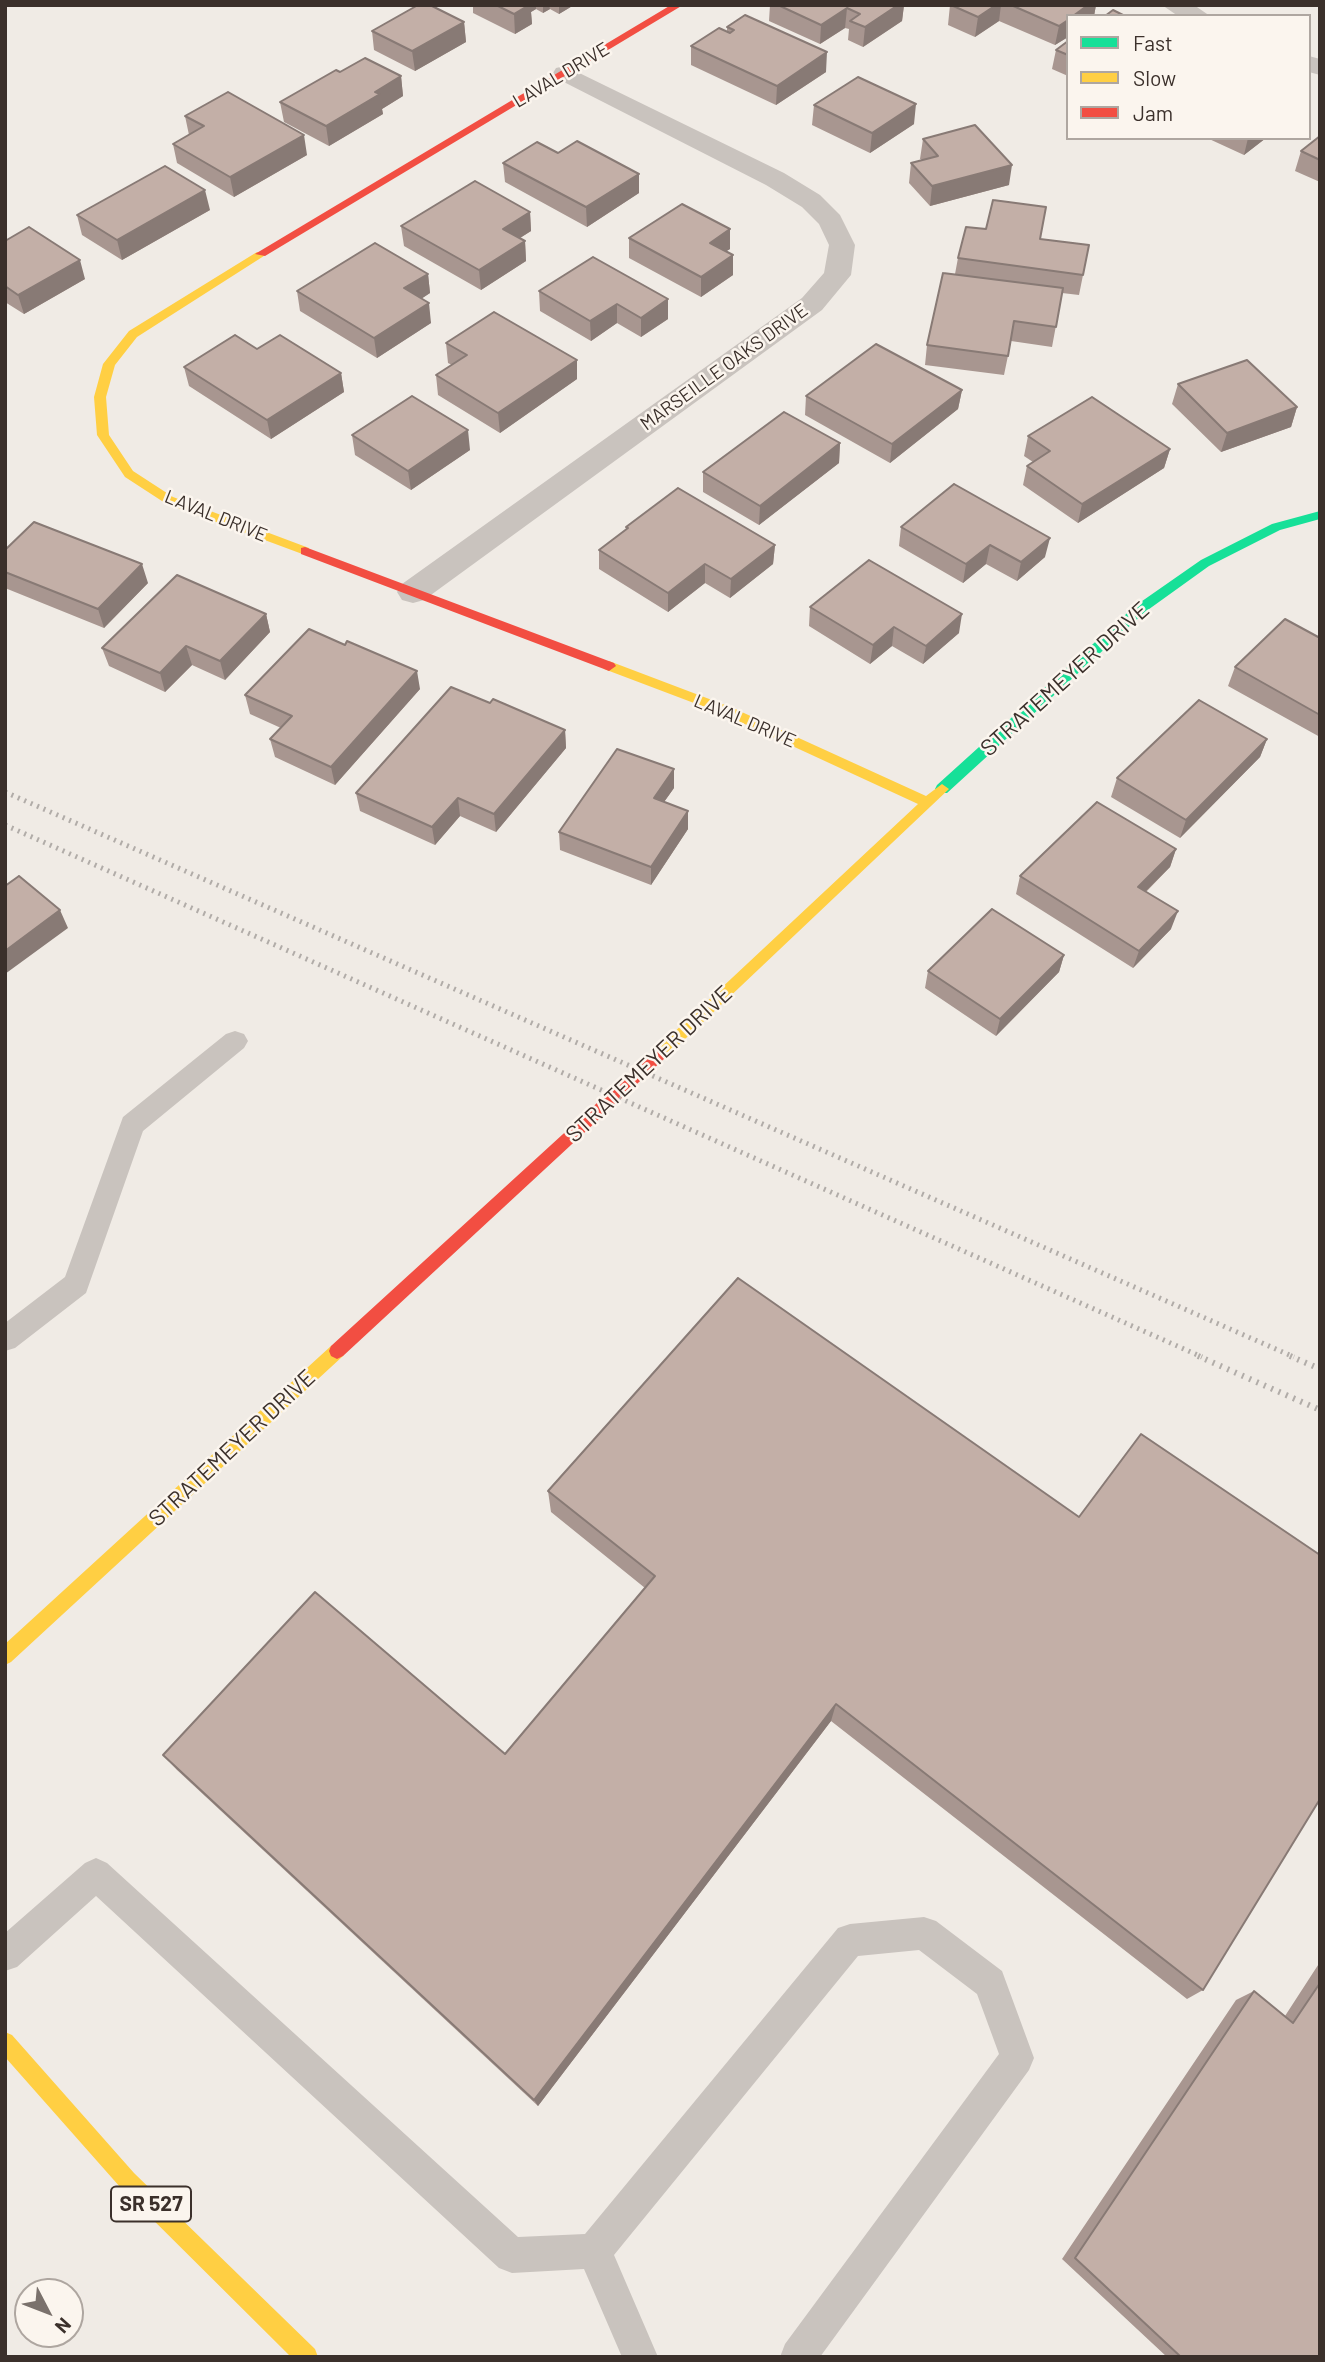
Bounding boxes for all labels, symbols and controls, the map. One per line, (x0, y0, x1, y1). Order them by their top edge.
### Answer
legend (1066, 14, 1311, 140)
text: Fast (1133, 30, 1173, 55)
street label: LAVAL DRIVE (509, 37, 613, 113)
text: Slow (1133, 65, 1176, 90)
text: Jam (1133, 100, 1173, 125)
street label: MARSEILLE OAKS DRIVE (636, 299, 812, 435)
street label: LAVAL DRIVE (161, 485, 271, 547)
street label: STRATEMEYER DRIVE (975, 596, 1155, 762)
street label: LAVAL DRIVE (691, 689, 799, 753)
street label: STRATEMEYER DRIVE (560, 980, 738, 1148)
street label: STRATEMEYER DRIVE (143, 1364, 321, 1532)
road number: SR 527 (111, 2186, 191, 2222)
north arrow (14, 2278, 84, 2348)
text: N (51, 2314, 76, 2338)

